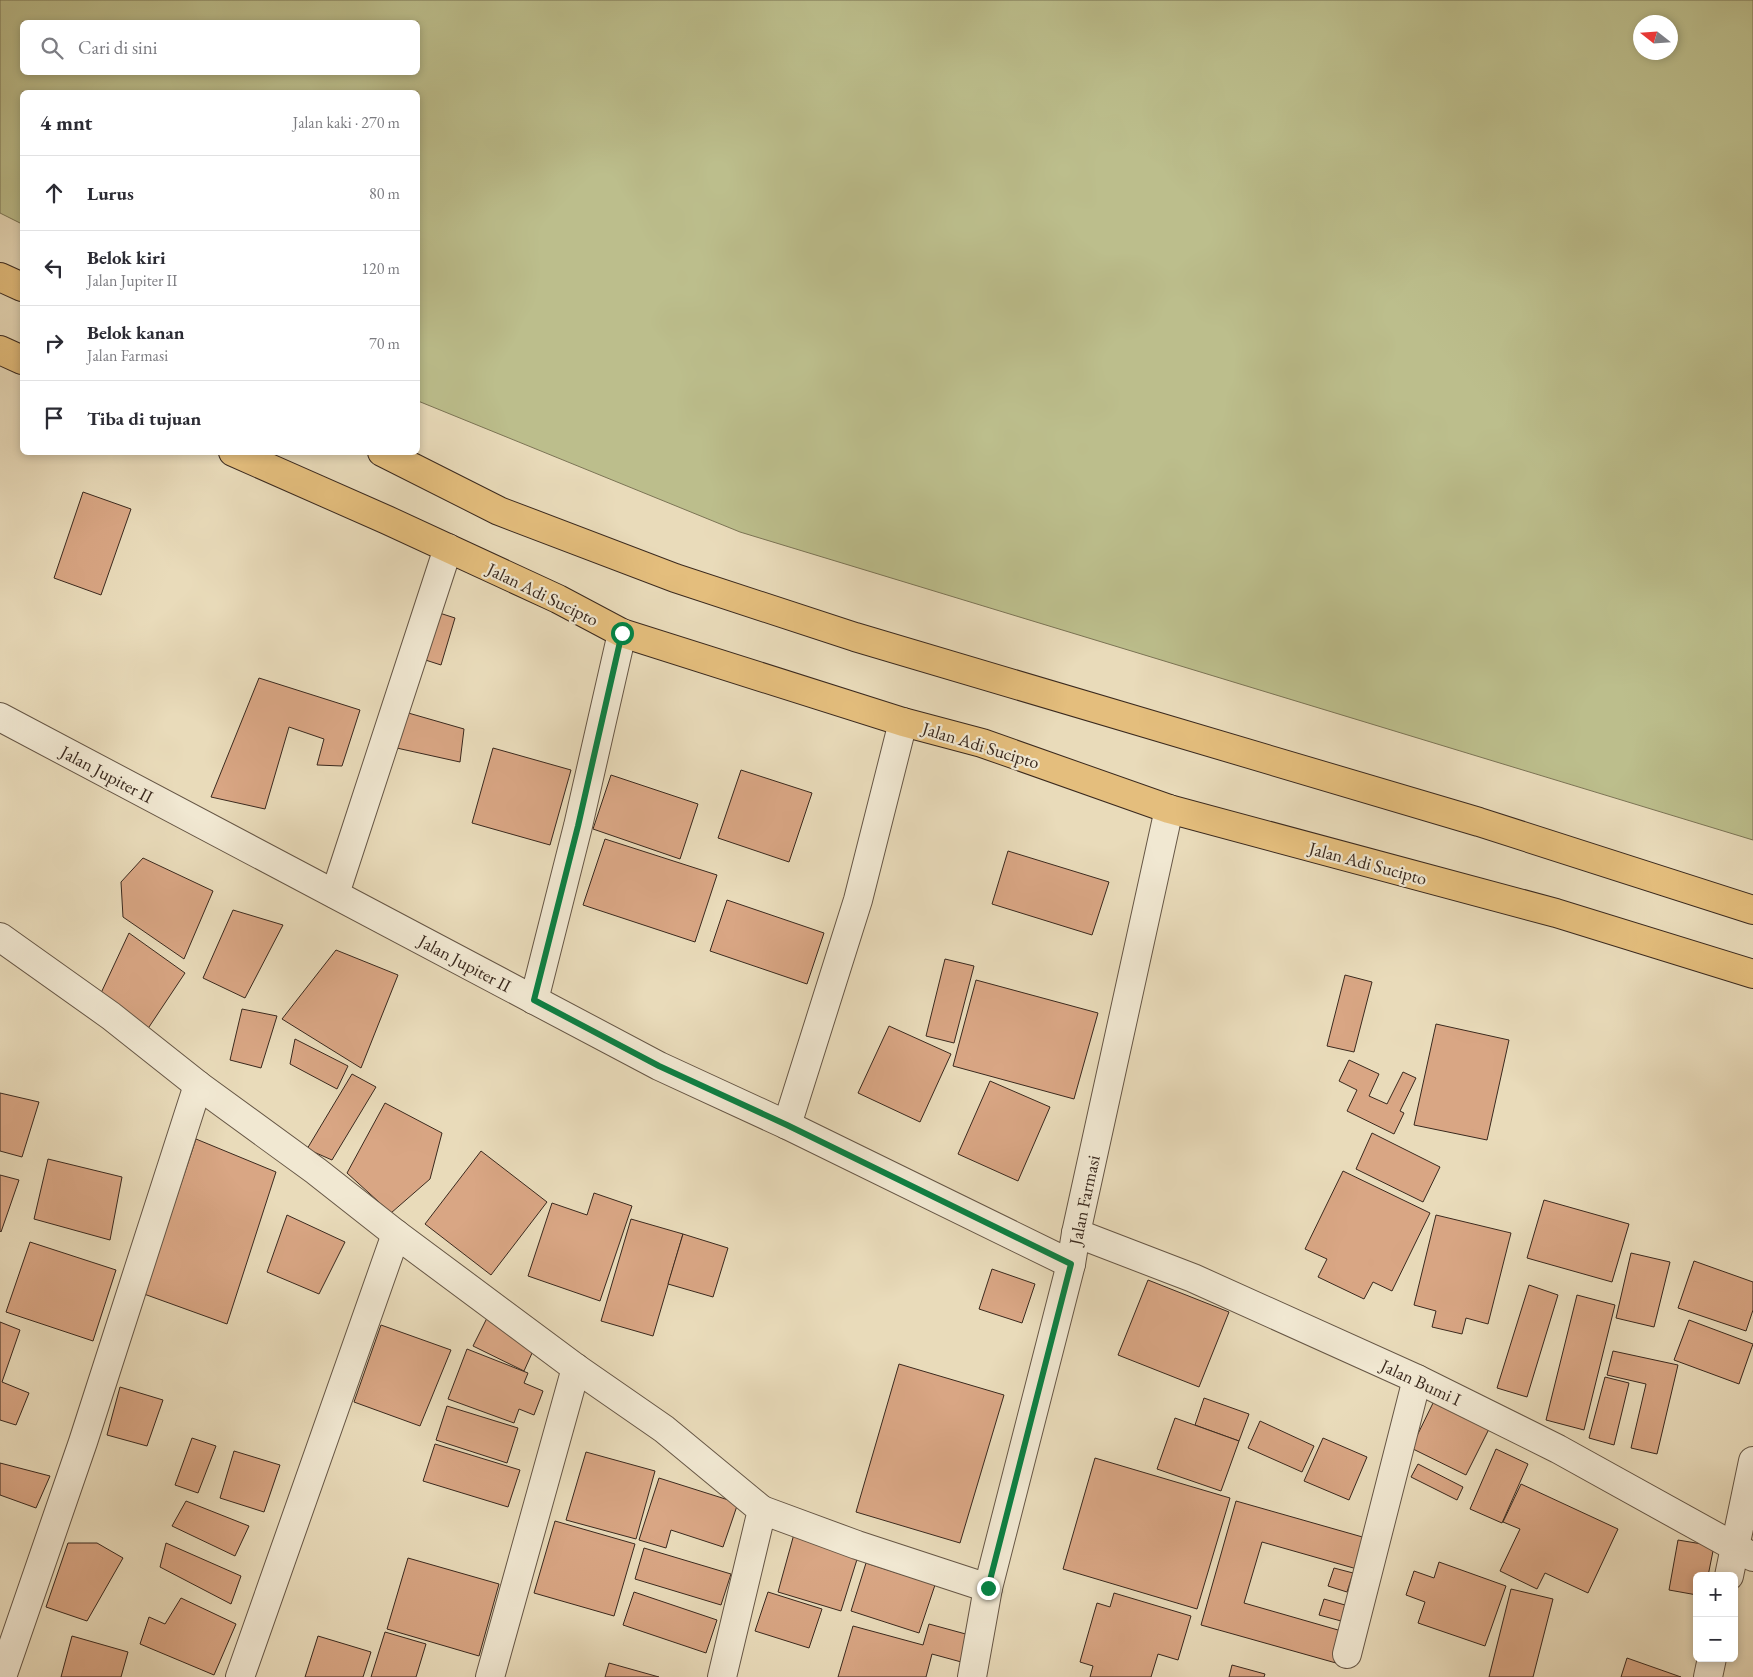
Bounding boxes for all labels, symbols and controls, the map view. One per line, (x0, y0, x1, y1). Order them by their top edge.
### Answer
north arrow (1633, 15, 1678, 60)
search box (20, 20, 420, 75)
icon: search (38, 34, 66, 62)
text: Cari di sini (78, 35, 157, 60)
text: 4 mnt (40, 109, 92, 136)
text: Jalan kaki · 270 m (293, 112, 400, 133)
icon: ahead (40, 179, 68, 207)
text: Lurus (87, 181, 134, 206)
text: 80 m (369, 183, 400, 204)
text: Belok kiri (87, 245, 166, 270)
icon: left (40, 254, 68, 282)
text: 120 m (361, 258, 400, 279)
text: Jalan Jupiter II (87, 270, 177, 291)
text: Belok kanan (87, 320, 185, 345)
icon: right (40, 329, 68, 357)
text: 70 m (369, 333, 400, 354)
text: Jalan Farmasi (87, 345, 168, 366)
icon: arrive (40, 404, 68, 432)
text: Tiba di tujuan (87, 406, 201, 431)
street label: Jalan Adi Sucipto (482, 556, 602, 631)
route start (611, 622, 634, 645)
street label: Jalan Adi Sucipto (918, 716, 1042, 774)
street label: Jalan Jupiter II (55, 739, 157, 808)
street label: Jalan Adi Sucipto (1305, 836, 1429, 890)
street label: Jalan Jupiter II (413, 928, 515, 997)
street label: Jalan Farmasi (1063, 1152, 1105, 1249)
street label: Jalan Bumi I (1375, 1353, 1465, 1411)
map controls (1693, 1572, 1738, 1662)
button: + (1693, 1572, 1738, 1617)
route end (977, 1577, 1000, 1600)
button: − (1693, 1617, 1738, 1662)

